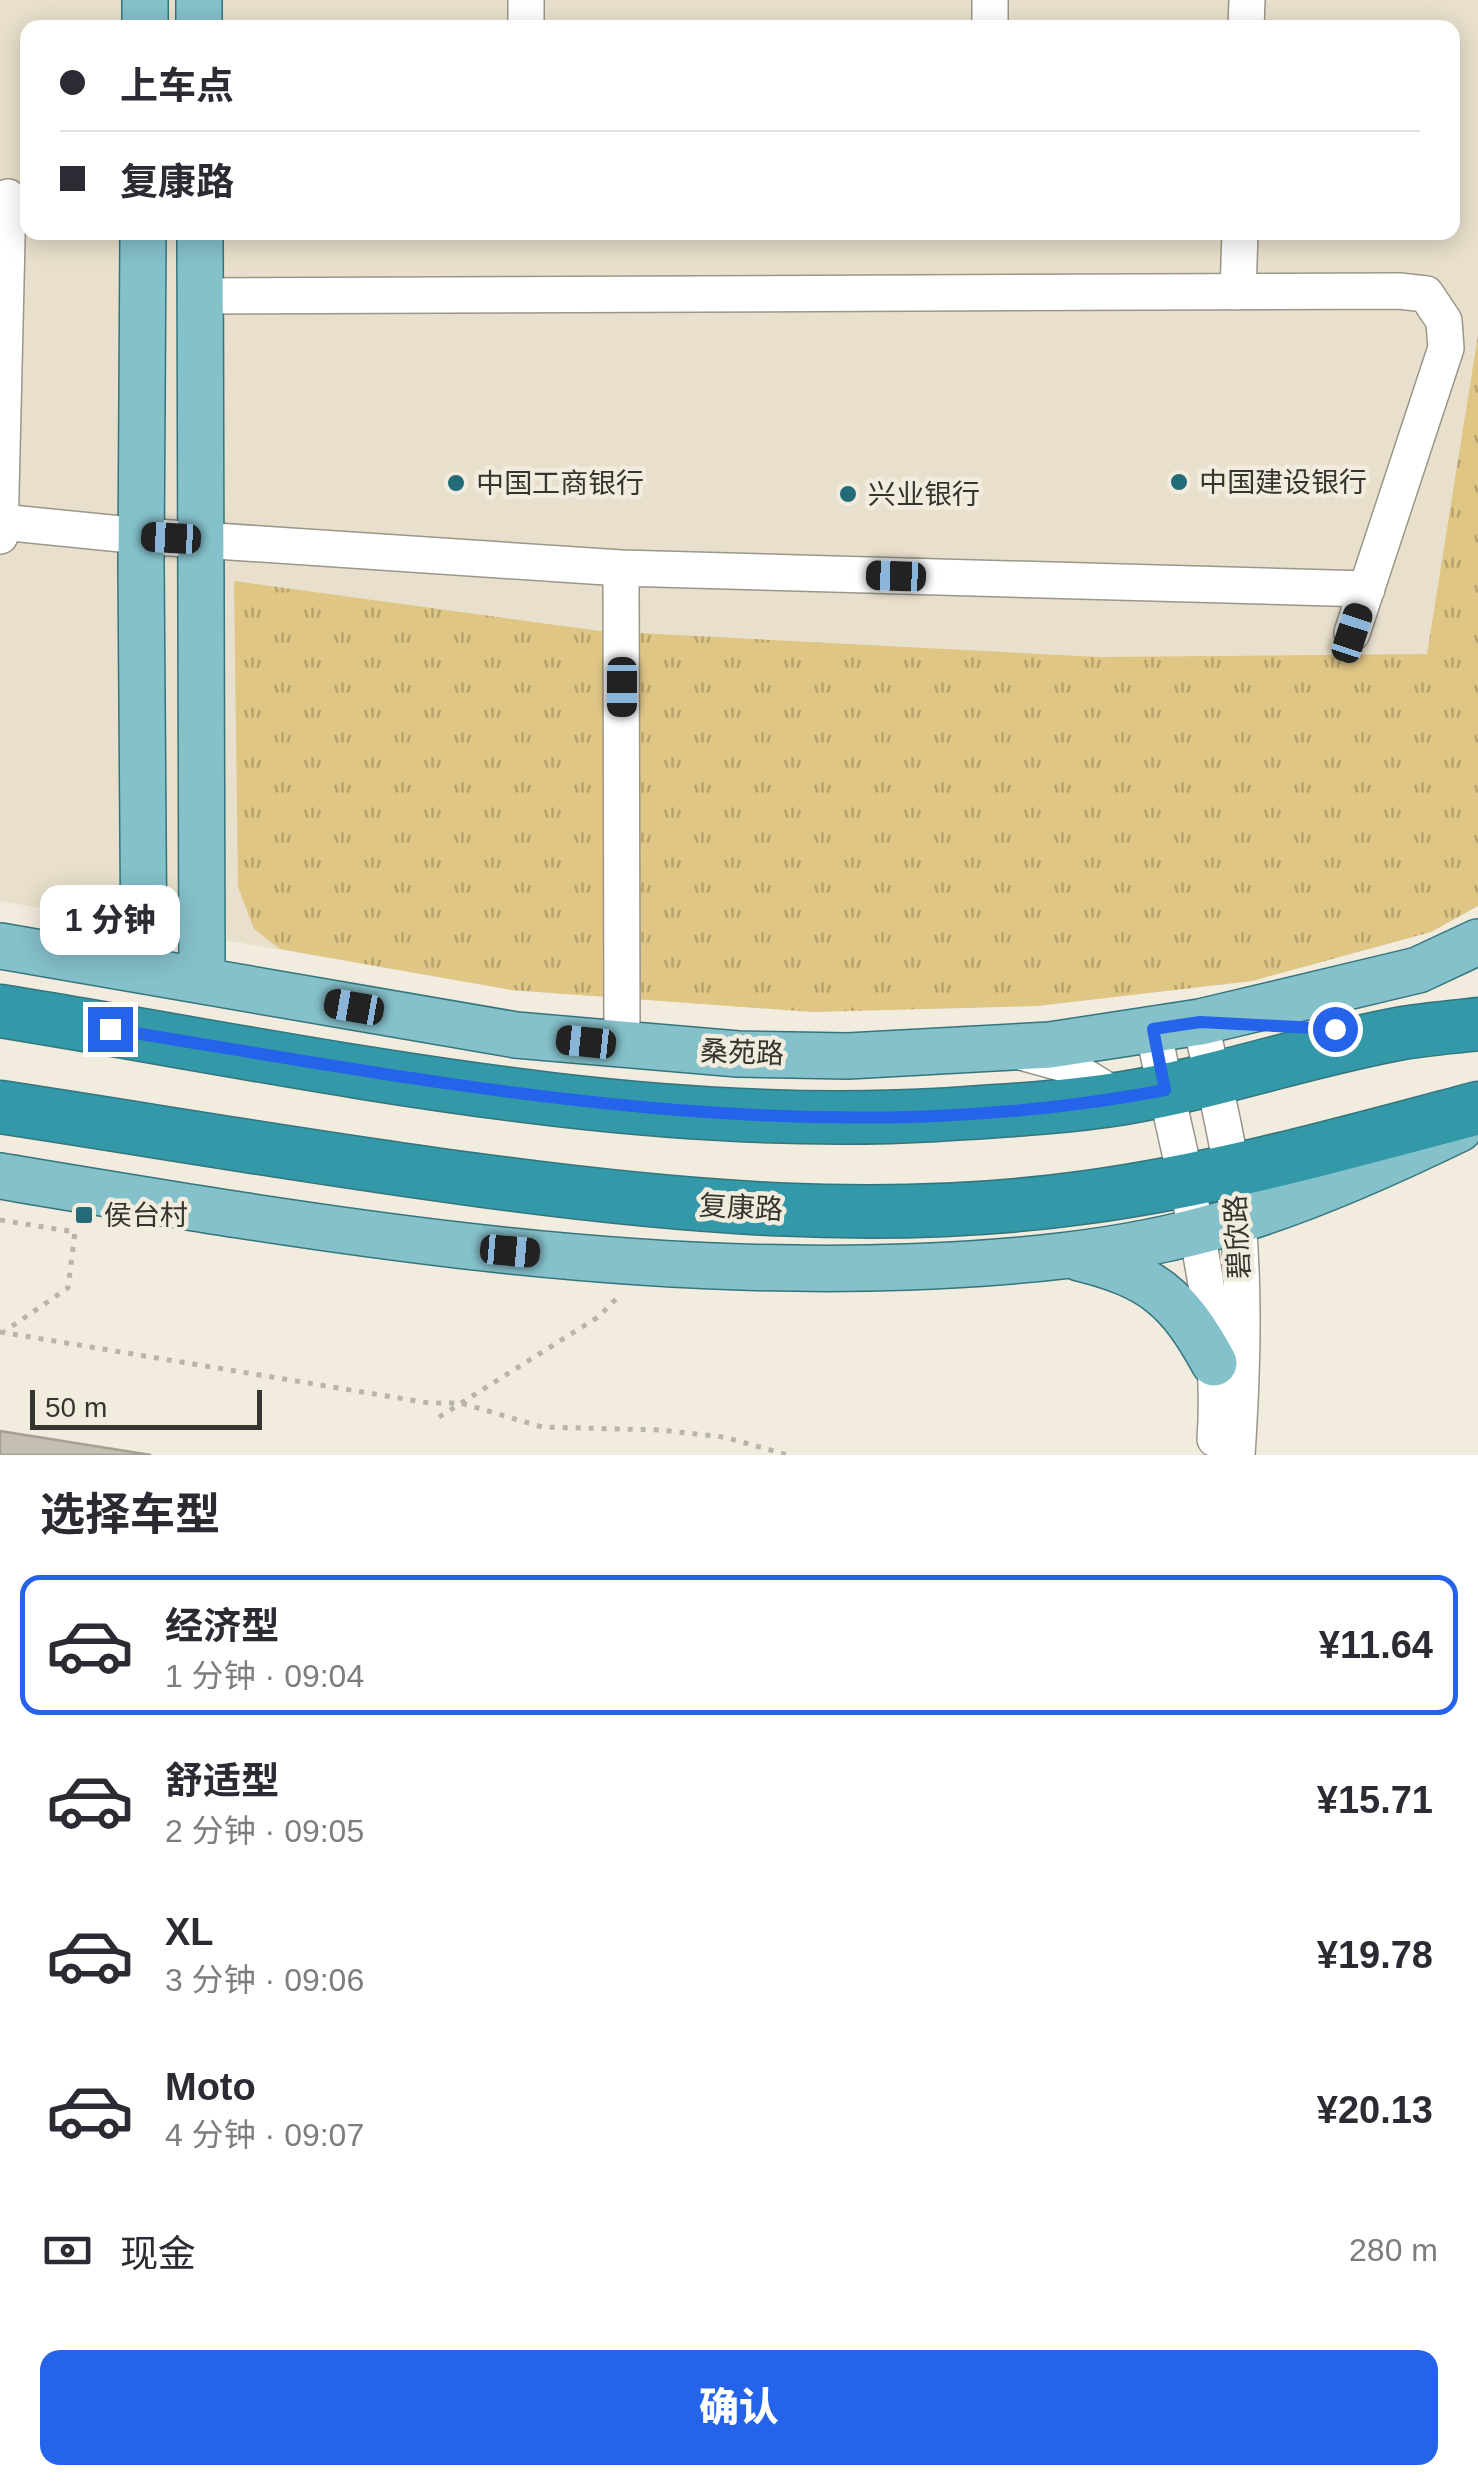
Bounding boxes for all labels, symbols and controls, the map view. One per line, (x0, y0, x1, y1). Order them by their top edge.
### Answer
text: 上车点 (120, 65, 234, 107)
text: 复康路 (120, 161, 234, 203)
place label: 中国建设银行 (1199, 467, 1367, 498)
place label: 中国工商银行 (476, 468, 644, 499)
marker: 中国建设银行 (1168, 471, 1190, 493)
marker: 中国工商银行 (445, 472, 467, 494)
place label: 兴业银行 (868, 479, 980, 510)
marker: 兴业银行 (837, 483, 859, 505)
car (140, 521, 202, 555)
car (865, 560, 927, 592)
car (1328, 600, 1376, 666)
car (607, 657, 637, 717)
callout: 1 分钟 (40, 884, 180, 954)
text: 1 分钟 (65, 902, 155, 938)
car (322, 987, 386, 1027)
route end (88, 1007, 133, 1052)
route start (1313, 1007, 1358, 1052)
car (555, 1024, 617, 1060)
street label: 桑苑路 (699, 1036, 785, 1069)
street label: 复康路 (698, 1190, 784, 1225)
street label: 碧欣路 (1220, 1194, 1255, 1280)
place label: 侯台村 (104, 1200, 188, 1231)
marker: 侯台村 (73, 1204, 95, 1226)
car (479, 1233, 541, 1269)
scale bar (30, 1385, 262, 1430)
text: 50 m (45, 1392, 107, 1423)
text: 选择车型 (40, 1489, 220, 1540)
icon: car (45, 1600, 135, 1690)
text: 经济型 (165, 1605, 279, 1647)
text: ¥11.64 (1319, 1624, 1433, 1666)
text: 1 分钟 · 09:04 (165, 1658, 364, 1694)
icon: car (45, 1755, 135, 1845)
text: 舒适型 (165, 1760, 279, 1802)
text: ¥15.71 (1317, 1779, 1433, 1821)
text: 2 分钟 · 09:05 (165, 1813, 364, 1849)
icon: car (45, 1910, 135, 2000)
text: XL (165, 1911, 214, 1953)
text: ¥19.78 (1317, 1934, 1433, 1976)
text: 3 分钟 · 09:06 (165, 1962, 364, 1998)
icon: car (45, 2065, 135, 2155)
text: Moto (165, 2066, 256, 2108)
text: ¥20.13 (1317, 2089, 1433, 2131)
text: 4 分钟 · 09:07 (165, 2117, 364, 2153)
icon: cash (40, 2223, 95, 2278)
text: 280 m (1349, 2232, 1438, 2268)
text: 现金 (120, 2233, 196, 2275)
button: 确认 (40, 2350, 1438, 2465)

